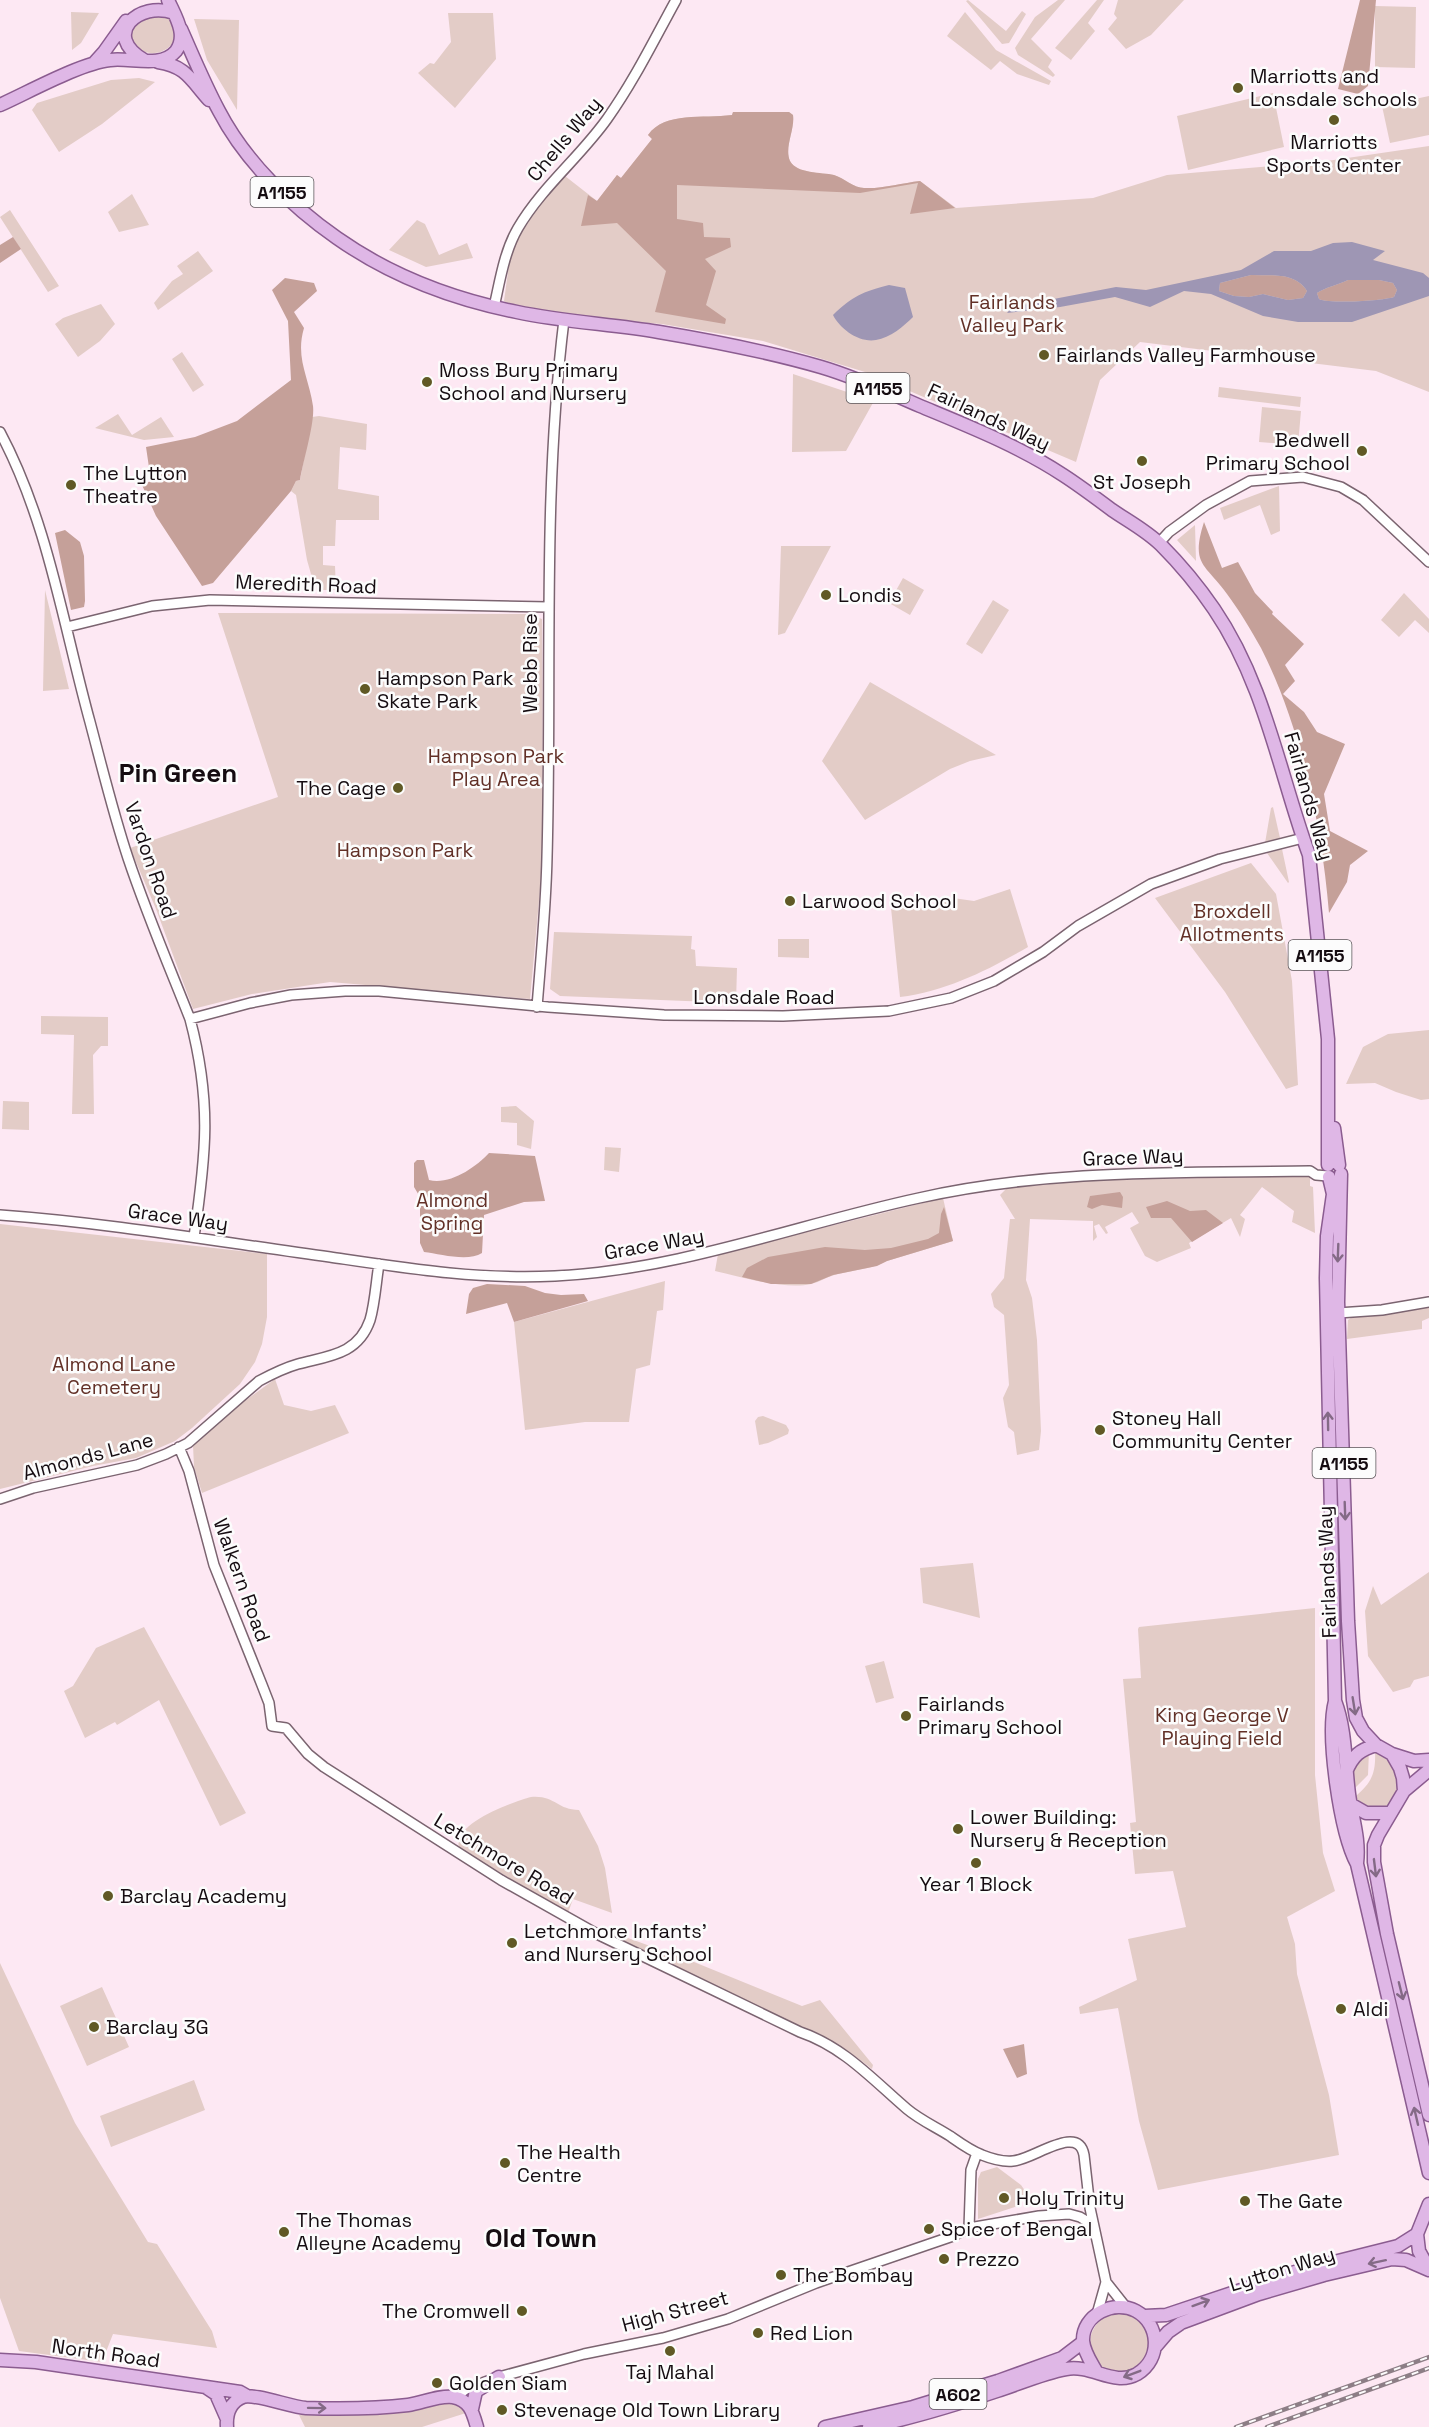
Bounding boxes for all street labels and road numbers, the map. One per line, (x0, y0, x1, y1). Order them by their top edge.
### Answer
street label: Chells Way (521, 91, 607, 187)
road number: A1155 (250, 177, 314, 207)
road number: A1155 (846, 373, 910, 403)
street label: Fairlands Way (923, 377, 1055, 457)
street label: Meredith Road (235, 569, 377, 599)
street label: Webb Rise (517, 613, 543, 713)
street label: Fairlands Way (1278, 729, 1340, 863)
street label: Vardon Road (119, 798, 183, 922)
road number: A1155 (1288, 940, 1352, 970)
street label: Lonsdale Road (693, 984, 835, 1010)
street label: Grace Way (1082, 1142, 1184, 1172)
street label: Grace Way (126, 1197, 230, 1237)
street label: Grace Way (602, 1222, 706, 1266)
street label: Almonds Lane (20, 1426, 156, 1486)
road number: A1155 (1312, 1448, 1376, 1478)
street label: Fairlands Way (1312, 1505, 1342, 1639)
street label: Walkern Road (208, 1515, 276, 1645)
street label: Letchmore Road (430, 1807, 578, 1911)
street label: Lytton Way (1226, 2241, 1338, 2297)
street label: High Street (619, 2284, 731, 2338)
street label: North Road (50, 2333, 162, 2373)
road number: A602 (930, 2379, 986, 2409)

